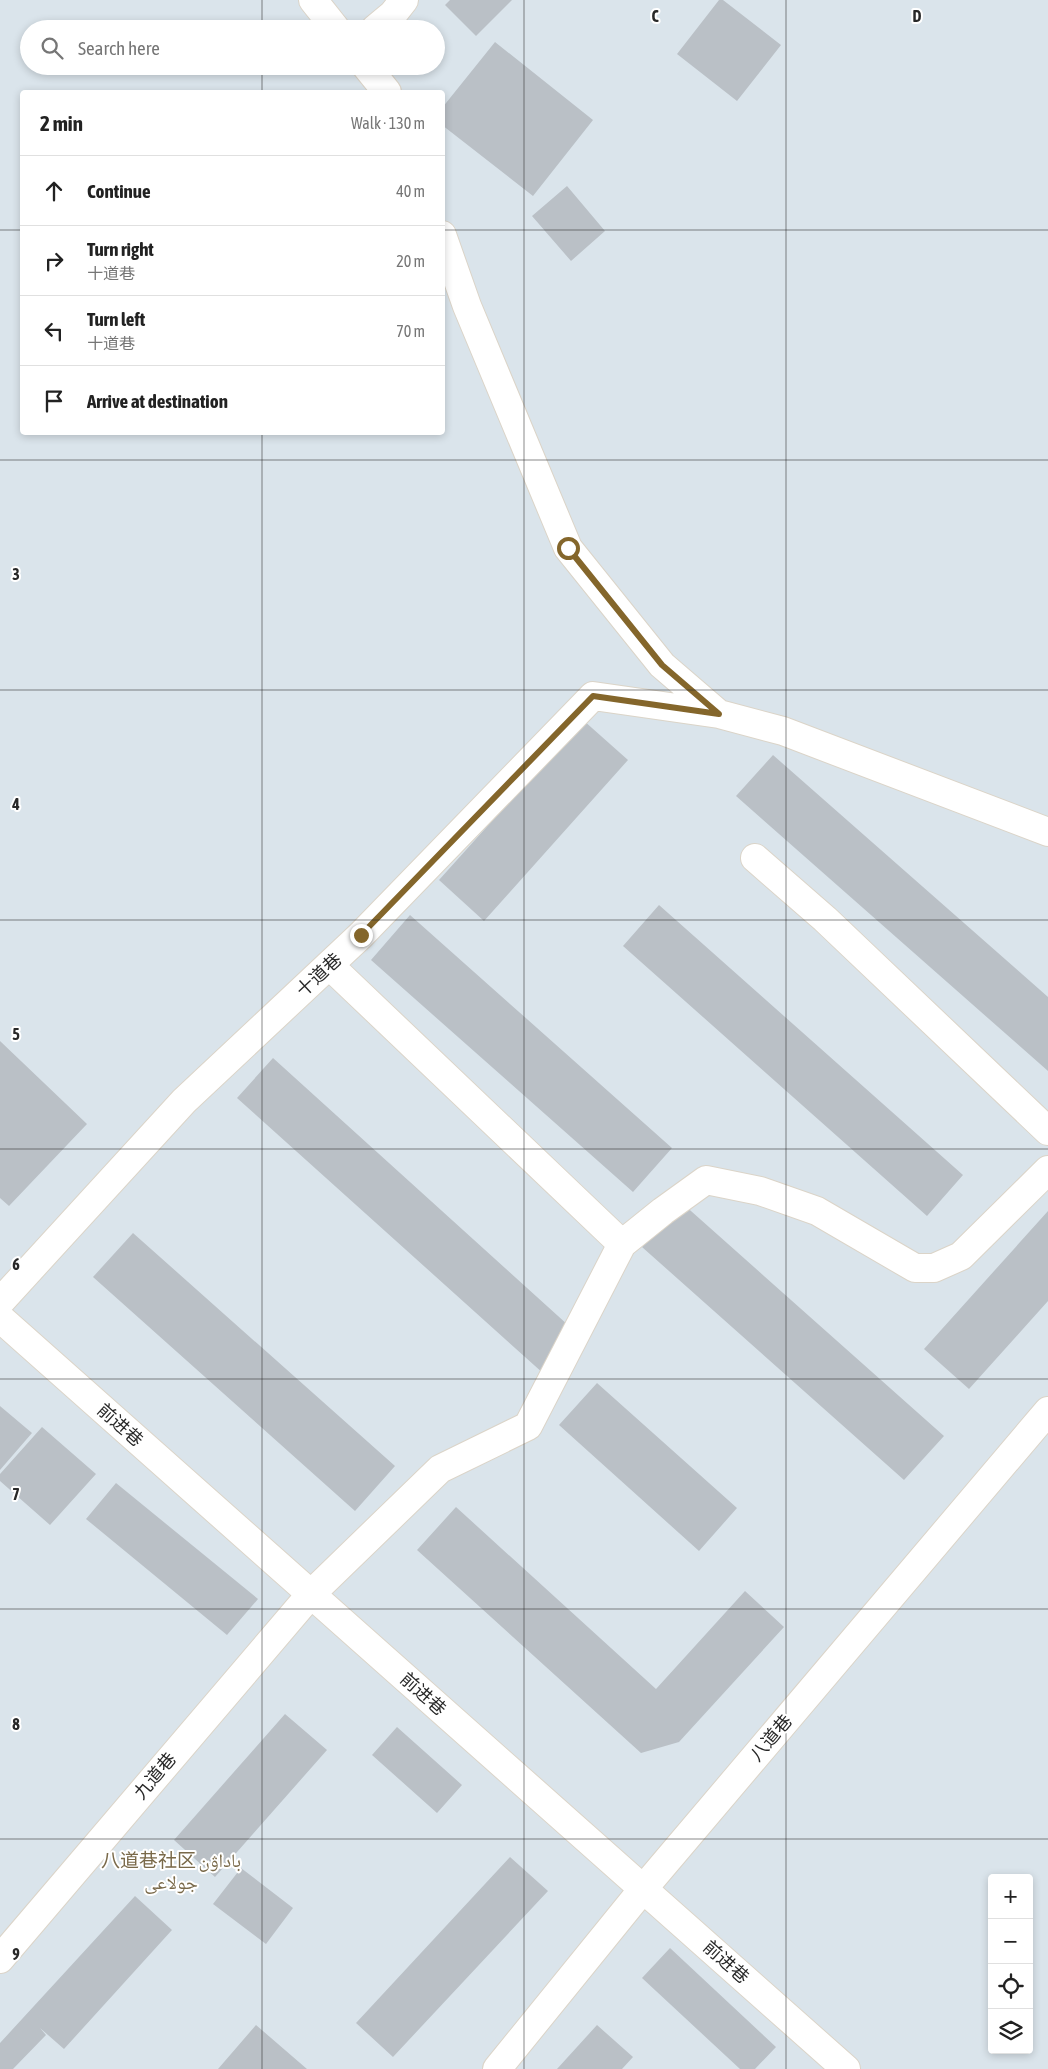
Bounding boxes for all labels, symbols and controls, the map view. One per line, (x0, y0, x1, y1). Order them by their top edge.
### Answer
text: C (651, 7, 659, 25)
text: D (913, 7, 922, 25)
search box (20, 20, 445, 75)
icon: search (38, 34, 66, 62)
text: Search here (78, 37, 160, 59)
text: 2 min (40, 111, 83, 135)
text: Walk · 130 m (351, 114, 425, 132)
icon: ahead (40, 177, 68, 205)
text: Continue (87, 180, 151, 202)
text: 40 m (396, 182, 425, 200)
text: Turn right (87, 238, 154, 260)
icon: right (40, 247, 68, 275)
text: 20 m (396, 252, 425, 270)
text: 十道巷 (87, 264, 135, 282)
text: Turn left (87, 308, 145, 330)
icon: left (40, 317, 68, 345)
text: 70 m (396, 322, 425, 340)
text: 十道巷 (87, 334, 135, 352)
icon: arrive (40, 387, 68, 415)
text: Arrive at destination (87, 390, 228, 412)
route start (557, 537, 580, 560)
text: 3 (12, 565, 20, 583)
text: 4 (11, 795, 20, 813)
route end (350, 924, 373, 947)
street label: 十道巷 (292, 949, 346, 1001)
text: 5 (12, 1025, 20, 1043)
text: 6 (12, 1255, 20, 1273)
street label: 前进巷 (93, 1399, 147, 1450)
text: 7 (12, 1485, 20, 1503)
street label: 前进巷 (396, 1668, 450, 1719)
street label: 八道巷 (745, 1710, 796, 1765)
text: 8 (12, 1715, 20, 1733)
street label: 九道巷 (129, 1748, 180, 1803)
district label: 八道巷社区 باداۋن جولاعى (101, 1849, 241, 1894)
map controls (988, 1874, 1033, 2054)
button: + (988, 1874, 1033, 1919)
button: − (988, 1919, 1033, 1964)
street label: 前进巷 (699, 1936, 753, 1987)
text: 9 (12, 1945, 20, 1963)
button: locate (988, 1964, 1033, 2009)
button: layers (988, 2009, 1033, 2054)

